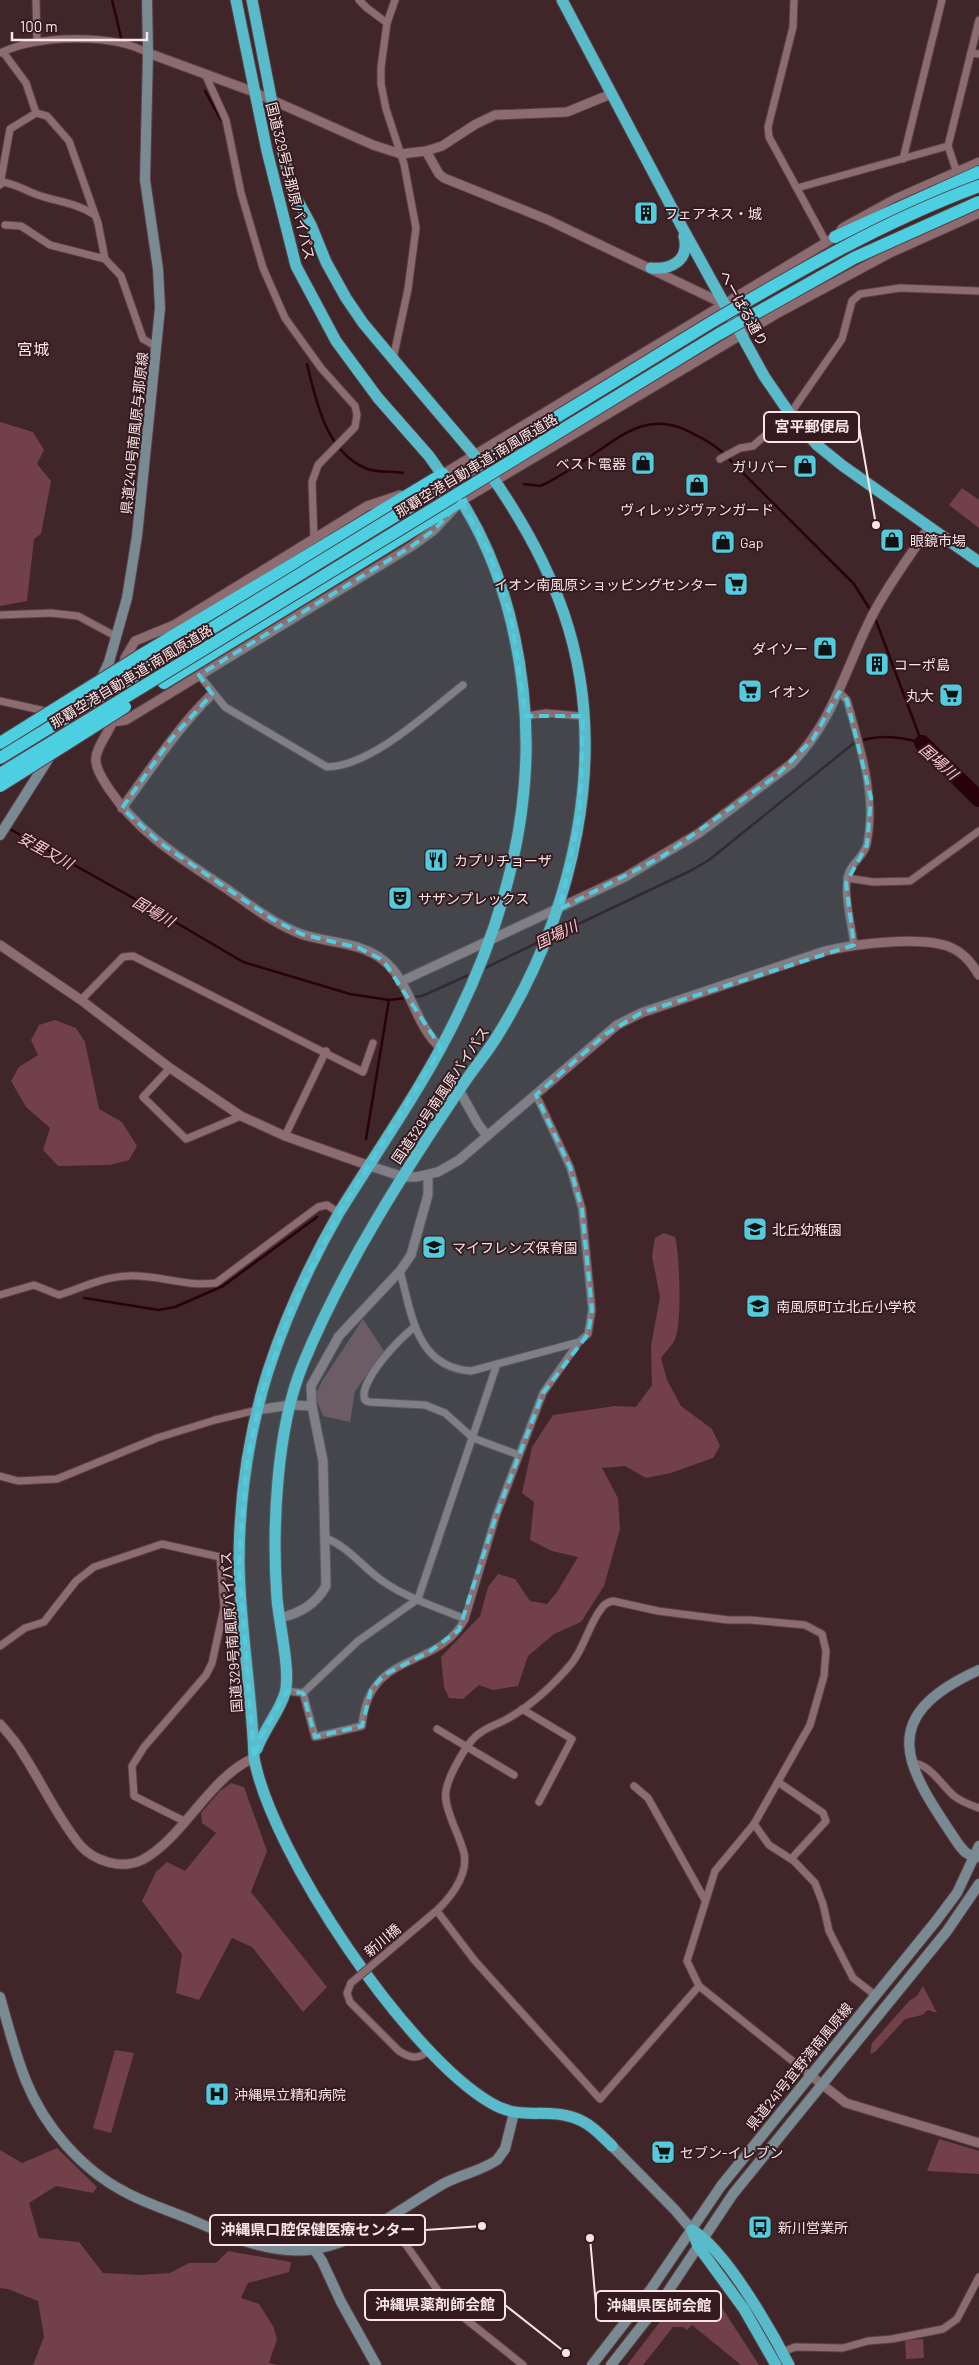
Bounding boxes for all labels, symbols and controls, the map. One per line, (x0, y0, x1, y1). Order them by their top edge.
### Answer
scale bar (12, 10, 148, 42)
text: 100 m (20, 17, 58, 35)
street label: 国道329号与那原バイパス (263, 100, 319, 262)
building icon: フェアネス・城 (633, 200, 659, 226)
place label: フェアネス・城 (664, 205, 762, 222)
street label: へーばる通り (716, 267, 772, 349)
district label: 宮城 (17, 339, 49, 358)
street label: 県道240号南風原与那原線 (117, 351, 151, 515)
street label: 那覇空港自動車道;南風原道路 (392, 410, 560, 520)
callout: 宮平郵便局 (764, 412, 859, 442)
text: 宮平郵便局 (774, 417, 850, 435)
shop icon: ベスト電器 (630, 450, 656, 476)
shop icon: ガリバー (792, 453, 818, 479)
place label: ベスト電器 (556, 455, 626, 472)
place label: ガリバー (732, 458, 788, 475)
shop icon: ヴィレッジヴァンガード (684, 472, 710, 498)
place label: ヴィレッジヴァンガード (620, 501, 774, 518)
shop icon: 眼鏡市場 (879, 527, 905, 553)
shop icon: Gap (710, 529, 736, 555)
place label: 眼鏡市場 (910, 532, 966, 549)
place label: Gap (740, 534, 763, 551)
supermarket icon: イオン南風原ショッピングセンター (723, 571, 749, 597)
place label: イオン南風原ショッピングセンター (494, 576, 718, 593)
street label: 那覇空港自動車道;南風原道路 (47, 621, 215, 731)
shop icon: ダイソー (812, 635, 838, 661)
place label: ダイソー (752, 640, 808, 657)
building icon: コーポ島 (864, 651, 890, 677)
place label: コーポ島 (894, 656, 950, 673)
supermarket icon: イオン (737, 678, 763, 704)
supermarket icon: 丸大 (938, 682, 964, 708)
place label: イオン (768, 683, 810, 700)
place label: 丸大 (906, 687, 934, 704)
water label: 国場川 (916, 739, 963, 784)
water label: 安里又川 (15, 828, 78, 873)
restaurant icon: カプリチョーザ (423, 847, 449, 873)
place label: カプリチョーザ (454, 852, 552, 869)
theatre icon: サザンプレックス (387, 885, 413, 911)
place label: サザンプレックス (418, 890, 529, 907)
water label: 国場川 (130, 892, 180, 931)
water label: 国場川 (532, 915, 582, 952)
street label: 国道329号南風原バイパス (388, 1023, 492, 1167)
school or university icon: 北丘幼稚園 (742, 1216, 768, 1242)
place label: 北丘幼稚園 (772, 1221, 842, 1238)
school or university icon: マイフレンズ保育園 (421, 1234, 447, 1260)
place label: マイフレンズ保育園 (452, 1239, 578, 1256)
school or university icon: 南風原町立北丘小学校 (745, 1293, 771, 1319)
place label: 南風原町立北丘小学校 (776, 1298, 916, 1315)
street label: 国道329号南風原バイパス (217, 1551, 245, 1713)
street label: 新川橋 (360, 1920, 404, 1960)
street label: 県道241号宜野湾南風原線 (742, 1999, 856, 2133)
hospital icon: 沖縄県立精和病院 (204, 2081, 230, 2107)
place label: 沖縄県立精和病院 (234, 2086, 346, 2103)
supermarket icon: セブン-イレブン (650, 2139, 676, 2165)
place label: セブン-イレブン (680, 2144, 784, 2161)
bus stop icon: 新川営業所 (747, 2214, 773, 2240)
callout: 沖縄県口腔保健医療センター (210, 2215, 425, 2245)
place label: 新川営業所 (778, 2219, 848, 2236)
text: 沖縄県口腔保健医療センター (220, 2220, 416, 2238)
callout: 沖縄県薬剤師会館 (365, 2290, 505, 2320)
callout: 沖縄県医師会館 (596, 2291, 721, 2321)
text: 沖縄県薬剤師会館 (375, 2295, 495, 2313)
text: 沖縄県医師会館 (606, 2296, 712, 2314)

